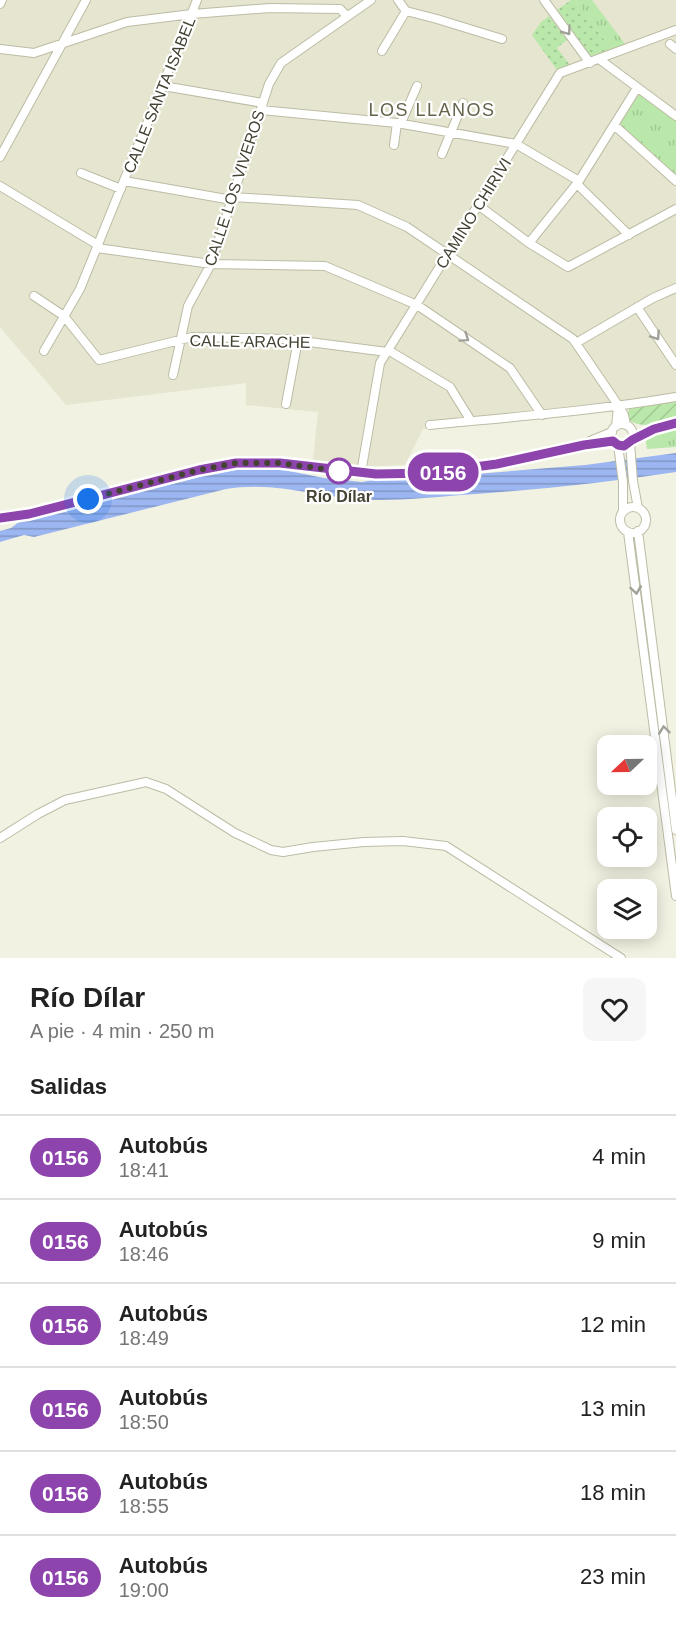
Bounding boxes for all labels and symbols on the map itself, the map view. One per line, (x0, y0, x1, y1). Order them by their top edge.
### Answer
street label: CALLE SANTA ISABEL (120, 15, 199, 176)
one-way arrow (560, 25, 571, 36)
district label: LOS LLANOS (368, 100, 496, 120)
street label: CALLE LOS VIVEROS (201, 108, 268, 268)
street label: CAMINO CHIRIVI (433, 155, 514, 272)
one-way arrow (649, 330, 660, 341)
one-way arrow (458, 331, 469, 342)
street label: CALLE ARACHE (189, 332, 311, 351)
line badge: 0156 (401, 452, 485, 492)
marker: Río Dílar (326, 458, 352, 484)
your location (73, 484, 103, 514)
place label: Río Dílar (306, 488, 372, 505)
one-way arrow (629, 585, 642, 595)
one-way arrow (658, 725, 670, 735)
north arrow (597, 735, 657, 795)

